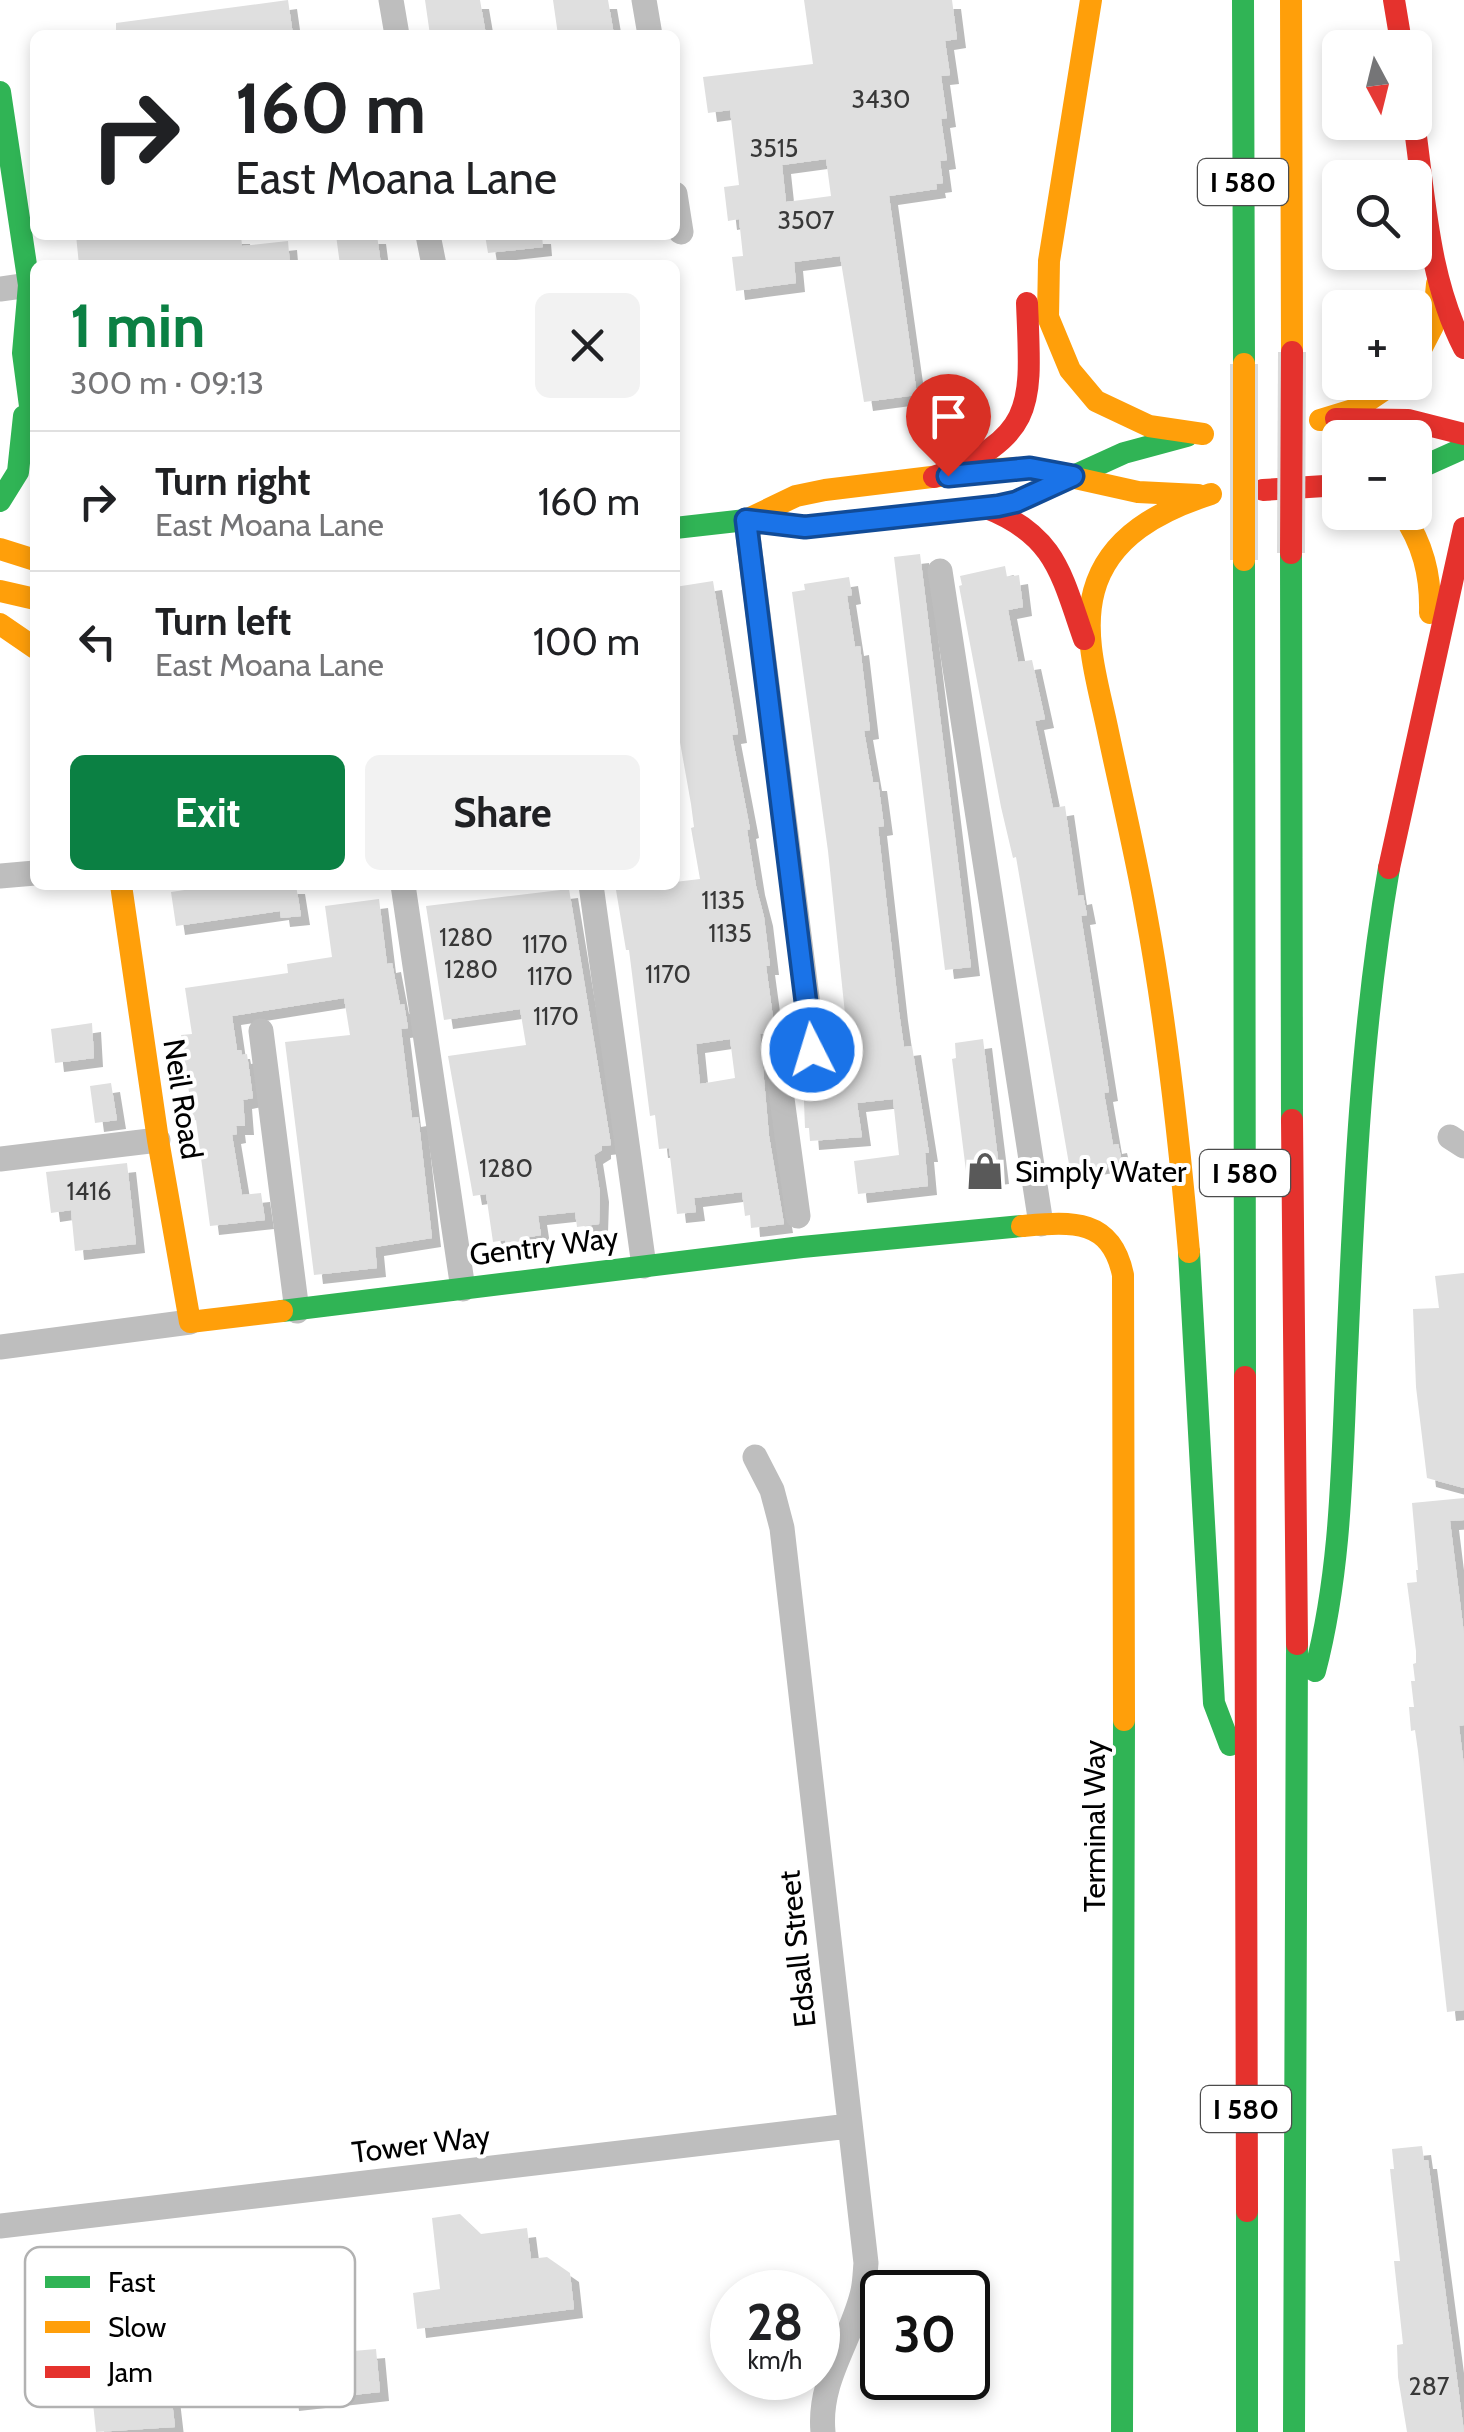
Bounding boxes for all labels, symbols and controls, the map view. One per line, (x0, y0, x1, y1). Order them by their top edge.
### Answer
north arrow (1322, 30, 1432, 140)
map controls (1322, 30, 1432, 530)
text: 160 m (235, 65, 426, 151)
icon: right (70, 70, 200, 200)
house number: 3430 (852, 84, 910, 114)
house number: 3515 (750, 133, 798, 163)
text: East Moana Lane (235, 151, 557, 205)
road number: I 580 (1198, 159, 1288, 205)
button: search (1322, 160, 1432, 270)
house number: 3507 (778, 205, 835, 235)
text: 1 min (70, 289, 205, 362)
button: + (1322, 290, 1432, 400)
button: close (535, 293, 640, 398)
text: 300 m · 09:13 (70, 363, 264, 402)
pin (906, 374, 991, 477)
icon: arrive (921, 389, 976, 444)
button: − (1322, 420, 1432, 530)
text: Turn right (155, 458, 311, 505)
icon: right (70, 474, 125, 529)
text: 160 m (538, 478, 640, 525)
text: East Moana Lane (155, 505, 384, 544)
text: Turn left (155, 598, 291, 645)
icon: left (70, 614, 125, 669)
text: 100 m (533, 618, 640, 665)
text: East Moana Lane (155, 645, 384, 684)
button: Exit (70, 755, 345, 870)
button: Share (365, 755, 640, 870)
house number: 1135 (701, 885, 745, 915)
house number: 1135 (708, 918, 752, 948)
house number: 1280 (439, 922, 493, 952)
house number: 1170 (522, 929, 568, 959)
house number: 1280 (444, 954, 498, 984)
house number: 1170 (645, 959, 691, 989)
house number: 1170 (527, 961, 573, 991)
position arrow (760, 998, 864, 1102)
house number: 1170 (533, 1001, 579, 1031)
street label: Neil Road (155, 1036, 211, 1162)
shop icon: Simply Water (964, 1150, 1006, 1192)
road number: I 580 (1200, 1150, 1290, 1196)
house number: 1280 (479, 1153, 533, 1183)
place label: Simply Water (1015, 1153, 1187, 1190)
house number: 1416 (67, 1176, 111, 1206)
street label: Gentry Way (468, 1219, 620, 1273)
street label: Terminal Way (1076, 1740, 1113, 1912)
street label: Edsall Street (770, 1869, 824, 2029)
road number: I 580 (1201, 2086, 1291, 2132)
street label: Tower Way (350, 2117, 492, 2171)
legend (25, 2247, 355, 2407)
text: Fast (108, 2265, 156, 2299)
speed limit sign: 30 (860, 2270, 990, 2400)
text: 28 (747, 2292, 803, 2353)
text: Slow (108, 2310, 166, 2344)
text: km/h (748, 2345, 802, 2375)
text: Jam (107, 2355, 153, 2389)
house number: 287 (1409, 2371, 1450, 2401)

